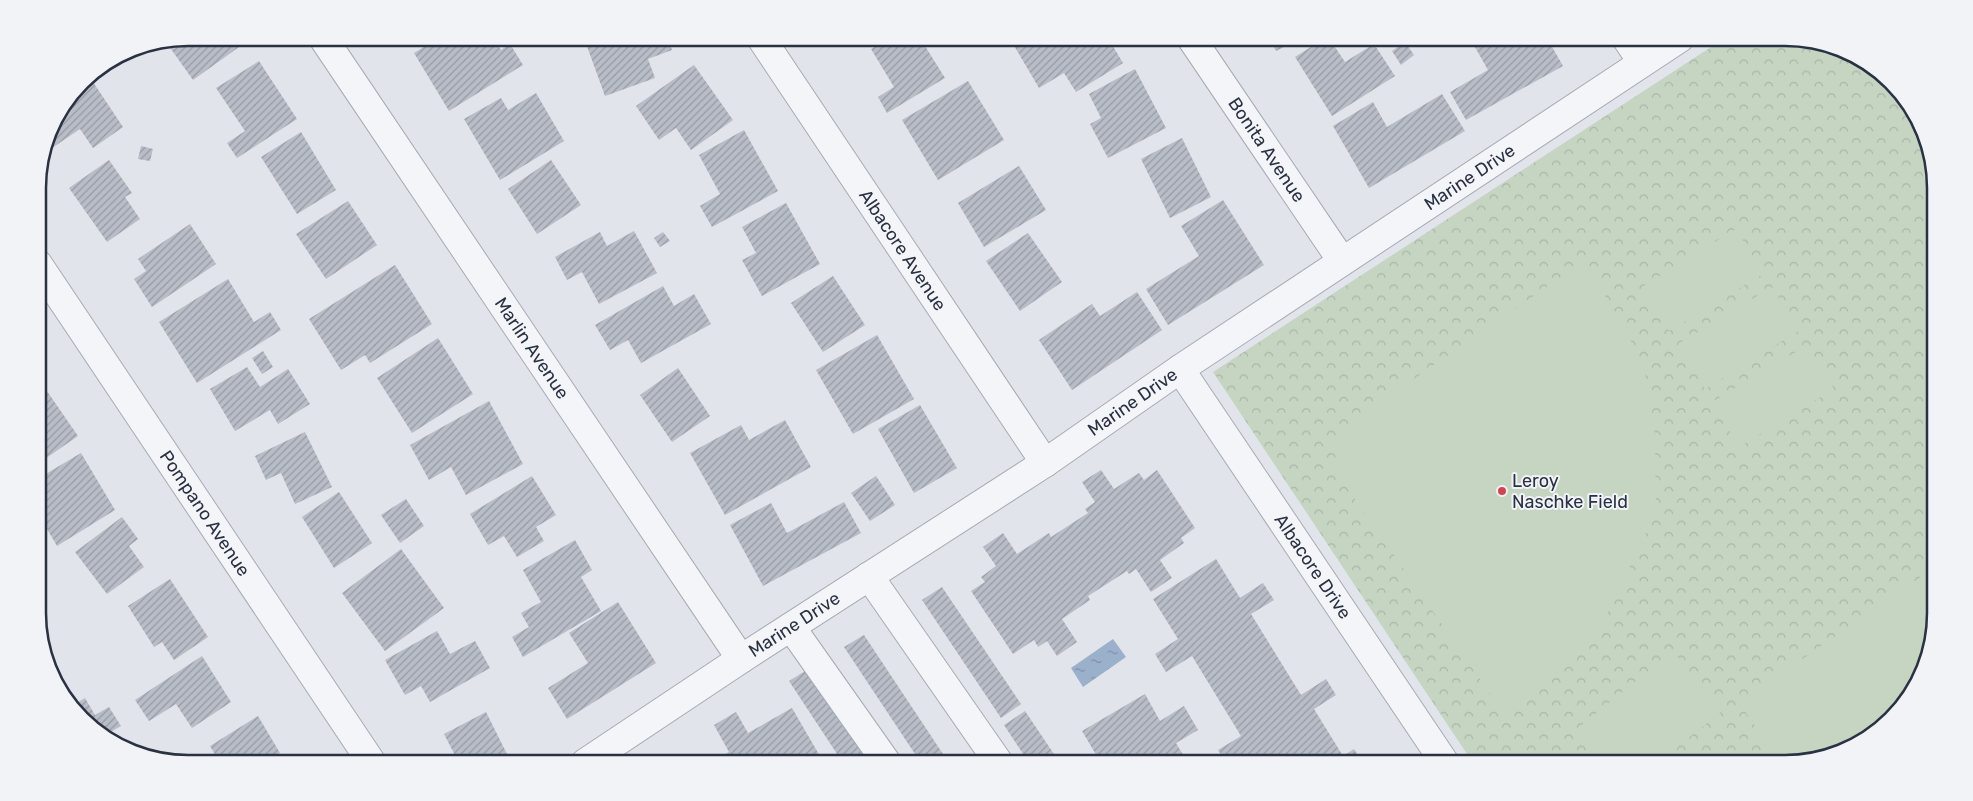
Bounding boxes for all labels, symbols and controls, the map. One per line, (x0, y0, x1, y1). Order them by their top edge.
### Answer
street label: Bonita Avenue (1223, 93, 1310, 206)
street label: Marine Drive (1420, 139, 1519, 215)
street label: Albacore Avenue (854, 185, 951, 315)
street label: Marlin Avenue (490, 293, 574, 403)
street label: Marine Drive (1084, 363, 1182, 441)
street label: Pompano Avenue (155, 446, 255, 580)
place label: Leroy Naschke Field (1512, 470, 1628, 513)
marker: Leroy Naschke Field (1496, 485, 1508, 497)
street label: Albacore Drive (1270, 510, 1356, 623)
street label: Marine Drive (745, 587, 844, 662)

